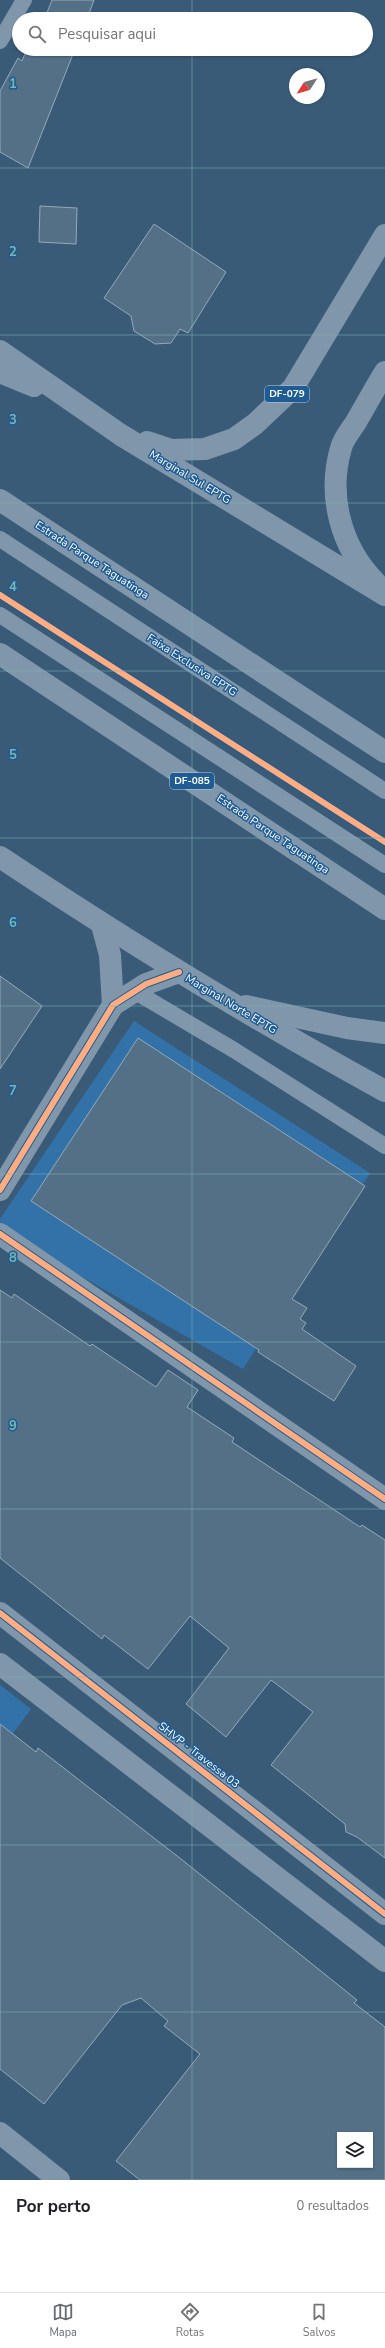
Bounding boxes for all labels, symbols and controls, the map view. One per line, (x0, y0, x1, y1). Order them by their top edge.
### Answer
search box (12, 12, 373, 56)
icon: search (26, 23, 48, 45)
text: Pesquisar aqui (58, 24, 156, 44)
north arrow (289, 68, 325, 104)
text: 1 (9, 75, 17, 93)
text: 2 (9, 243, 17, 261)
road number: DF-079 (265, 386, 309, 402)
text: 3 (9, 411, 17, 429)
street label: Marginal Sul EPTG (146, 447, 234, 507)
street label: Estrada Parque Taguatinga (32, 518, 152, 603)
text: 4 (9, 578, 17, 596)
street label: Faixa Exclusiva EPTG (144, 630, 240, 700)
text: 5 (9, 746, 17, 764)
road number: DF-085 (170, 773, 214, 789)
street label: Estrada Parque Taguatinga (214, 791, 332, 877)
text: 6 (9, 914, 17, 932)
street label: Marginal Norte EPTG (182, 971, 280, 1037)
text: 7 (9, 1082, 17, 1100)
text: 8 (9, 1249, 17, 1267)
text: 9 (9, 1417, 17, 1435)
street label: SHVP - Travessa 03 (155, 1719, 243, 1791)
map controls (337, 2132, 373, 2168)
button: layers (337, 2132, 373, 2168)
text: Por perto (16, 2195, 91, 2218)
text: 0 resultados (297, 2197, 369, 2215)
tab: Mapa (49, 2301, 77, 2340)
tab: Rotas (176, 2301, 204, 2340)
tab: Salvos (303, 2301, 336, 2340)

